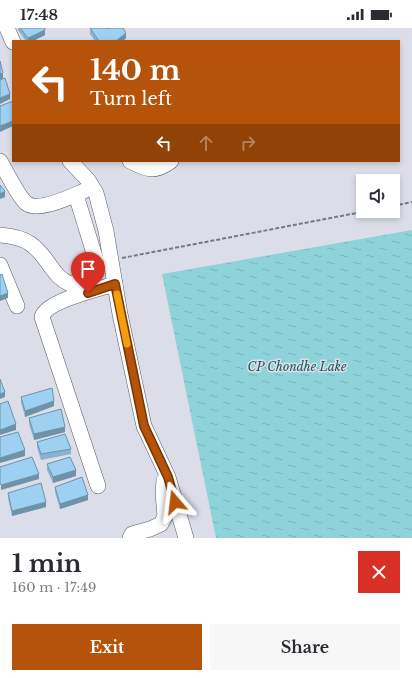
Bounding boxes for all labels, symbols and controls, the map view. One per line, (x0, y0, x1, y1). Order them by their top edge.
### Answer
text: 17:48 (20, 5, 58, 24)
text: 140 m (90, 53, 180, 88)
icon: left (24, 56, 76, 108)
text: Turn left (90, 88, 172, 110)
icon: left (153, 132, 175, 154)
icon: ahead (195, 132, 217, 154)
icon: right (237, 132, 259, 154)
map controls (356, 174, 400, 218)
button: sound (356, 174, 400, 218)
pin (71, 252, 105, 293)
icon: arrive (77, 258, 99, 280)
water label: CP Chondhe Lake (248, 359, 347, 374)
position arrow (154, 481, 196, 523)
text: 1 min (12, 549, 82, 578)
button: close (358, 551, 400, 593)
text: 160 m · 17:49 (12, 579, 96, 596)
button: Exit (12, 624, 202, 670)
button: Share (210, 624, 400, 670)

